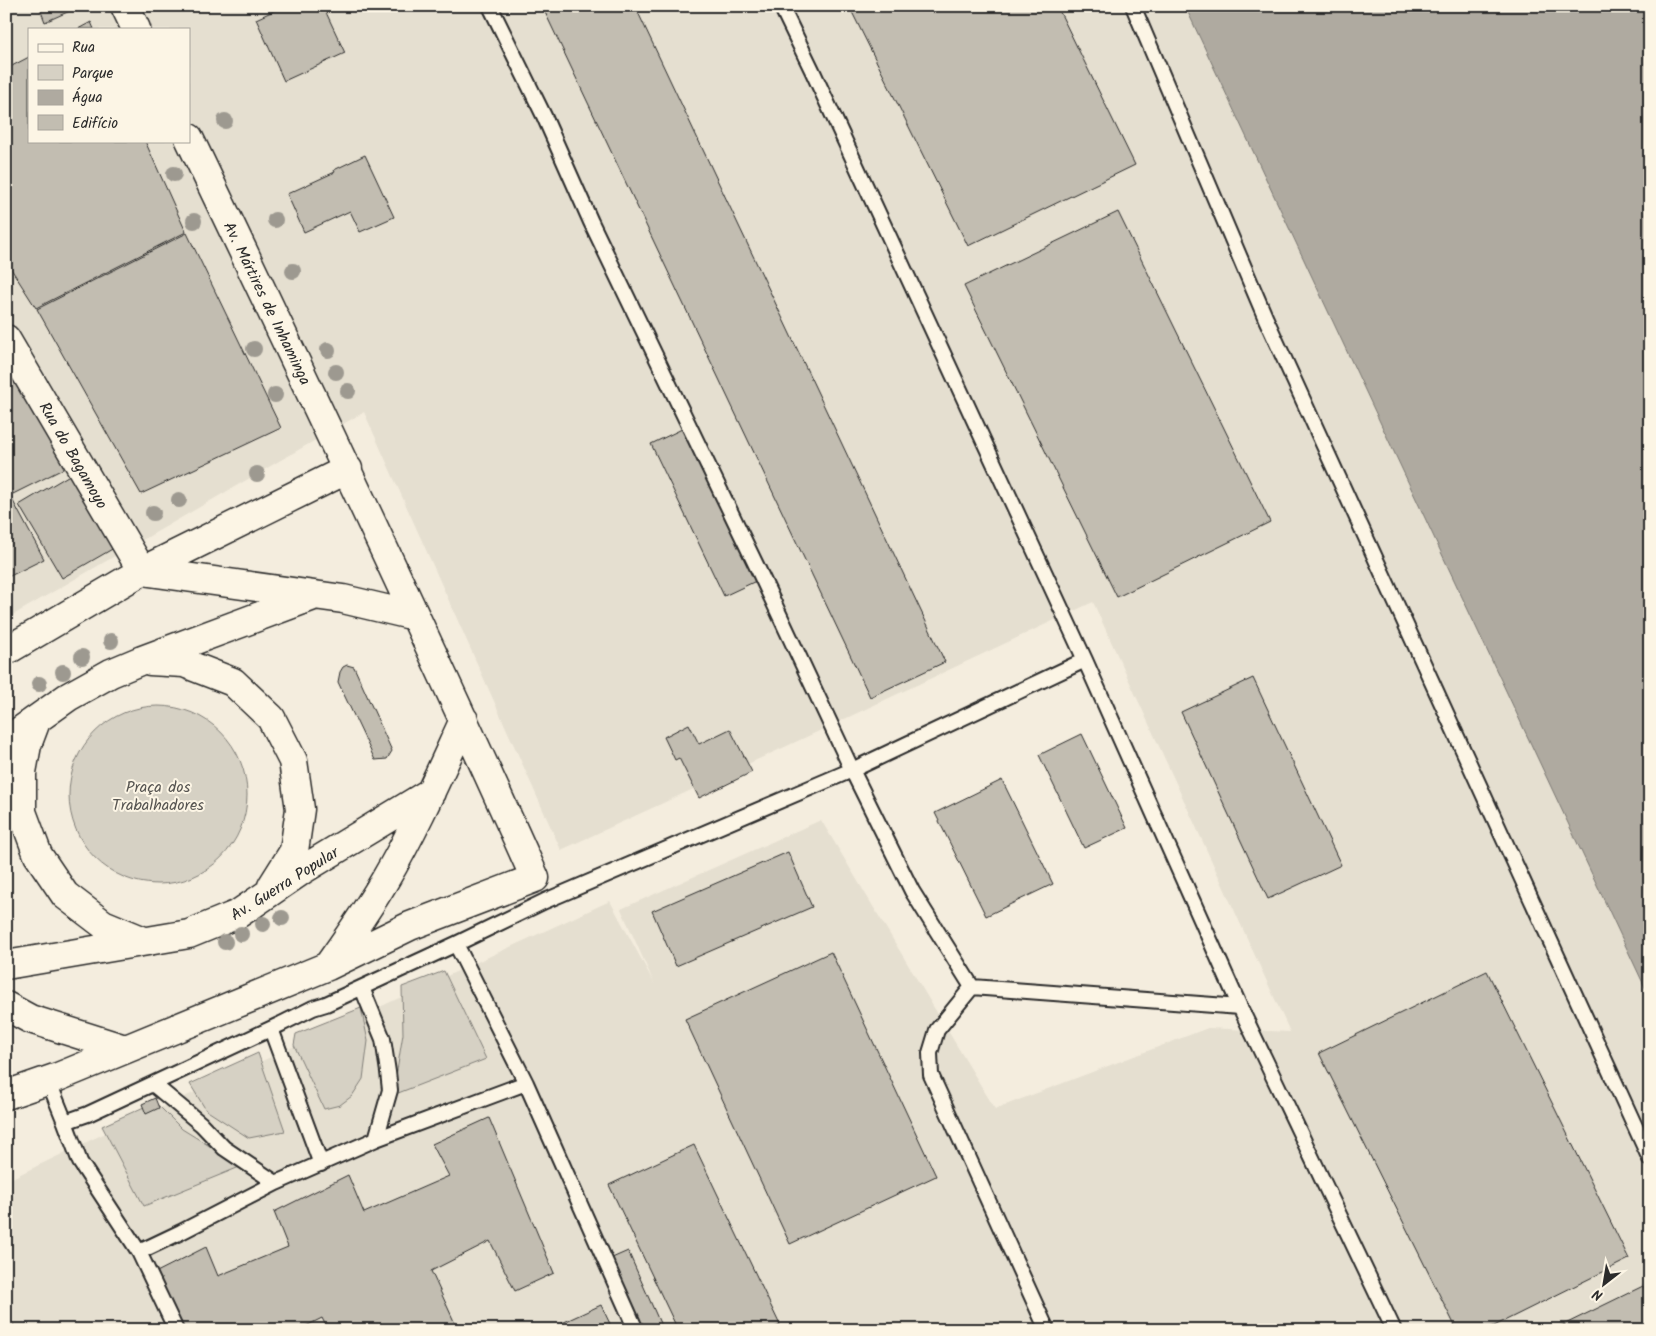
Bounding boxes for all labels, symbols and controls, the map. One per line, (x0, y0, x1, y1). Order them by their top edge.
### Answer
legend (28, 28, 190, 142)
text: Rua (72, 36, 95, 60)
text: Parque (72, 62, 113, 86)
text: Água (72, 86, 103, 110)
text: Edifício (72, 112, 118, 136)
street label: Av. Mártires de Inhaminga (216, 218, 317, 390)
street label: Rua do Bagamoyo (32, 397, 114, 514)
park label: Praça dos Trabalhadores (112, 775, 204, 818)
street label: Av. Guerra Popular (226, 840, 345, 928)
north arrow (1578, 1258, 1628, 1308)
text: N (1588, 1282, 1607, 1306)

